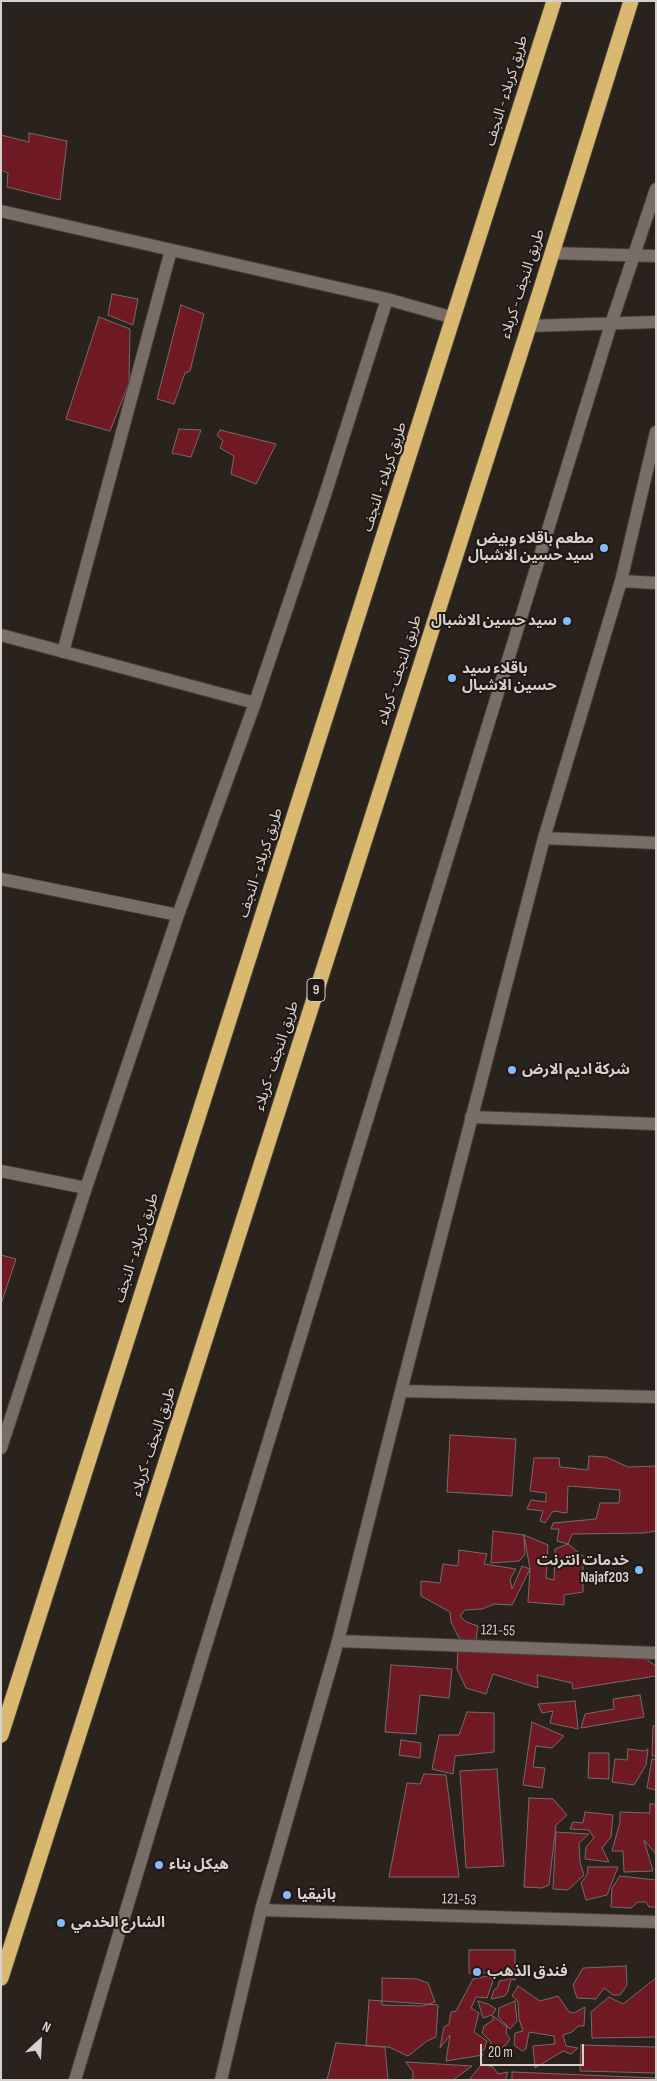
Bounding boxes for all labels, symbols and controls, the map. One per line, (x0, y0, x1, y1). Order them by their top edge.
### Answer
street label: طريق کربلاء - النجف (482, 34, 532, 148)
street label: طريق النجف - کربلاء (497, 227, 549, 341)
street label: طريق کربلاء - النجف (359, 420, 411, 534)
place label: مطعم باقلاء وبيض سيد حسين الاشبال (468, 530, 594, 565)
marker: مطعم باقلاء وبيض سيد حسين الاشبال (598, 542, 610, 554)
place label: سيد حسين الاشبال (431, 612, 557, 630)
street label: طريق النجف - کربلاء (374, 613, 426, 727)
marker: سيد حسين الاشبال (561, 615, 573, 627)
place label: باقلاء سيد حسين الاشبال (462, 660, 557, 695)
marker: باقلاء سيد حسين الاشبال (446, 672, 458, 684)
street label: طريق کربلاء - النجف (235, 806, 287, 920)
road number: 9 (307, 978, 325, 1002)
street label: طريق النجف - کربلاء (251, 999, 303, 1113)
place label: شركة اديم الارض (522, 1061, 630, 1079)
marker: شركة اديم الارض (506, 1064, 518, 1076)
street label: طريق کربلاء - النجف (111, 1191, 163, 1305)
street label: طريق النجف - کربلاء (128, 1385, 180, 1499)
place label: خدمات انترنت Najaf203 (537, 1552, 629, 1587)
marker: خدمات انترنت Najaf203 (633, 1564, 645, 1576)
street label: 121-55 (480, 1621, 516, 1641)
place label: هيكل بناء (169, 1856, 229, 1874)
marker: هيكل بناء (153, 1859, 165, 1871)
place label: بانيقيا (297, 1886, 336, 1904)
marker: بانيقيا (281, 1889, 293, 1901)
street label: 121-53 (441, 1890, 477, 1910)
place label: الشارع الخدمي (71, 1914, 165, 1932)
marker: الشارع الخدمي (55, 1917, 67, 1929)
place label: فندق الذهب (487, 1963, 568, 1981)
marker: فندق الذهب (471, 1966, 483, 1978)
north arrow (15, 2016, 65, 2066)
text: N (40, 2018, 54, 2036)
scale bar (482, 2034, 586, 2066)
text: 20 m (488, 2043, 513, 2062)

